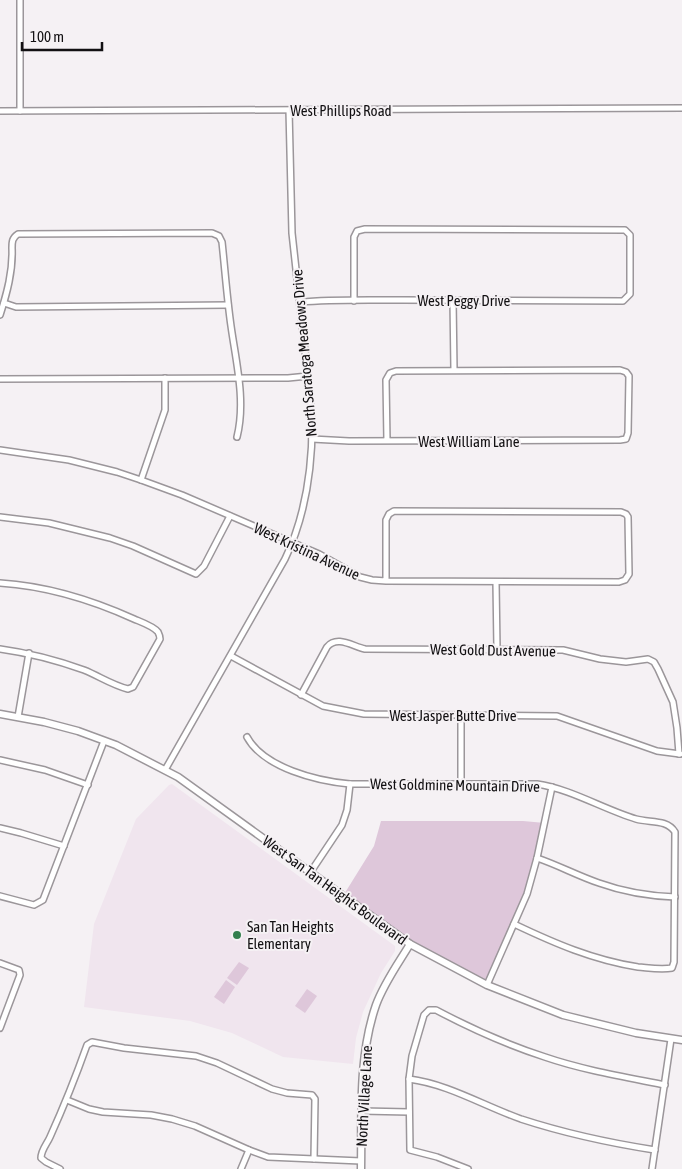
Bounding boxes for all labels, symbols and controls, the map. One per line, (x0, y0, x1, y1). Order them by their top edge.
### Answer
scale bar (22, 20, 102, 52)
text: 100 m (30, 28, 64, 45)
street label: West Phillips Road (290, 102, 392, 119)
street label: North Saratoga Meadows Drive (288, 268, 320, 437)
street label: West Peggy Drive (418, 292, 511, 309)
street label: West William Lane (418, 433, 520, 450)
street label: West Kristina Avenue (251, 519, 363, 583)
street label: West Gold Dust Avenue (430, 640, 556, 660)
street label: West Jasper Butte Drive (389, 707, 517, 724)
street label: West Goldmine Mountain Drive (370, 775, 540, 795)
street label: West San Tan Heights Boulevard (260, 832, 410, 948)
place label: San Tan Heights Elementary (247, 918, 334, 952)
marker: San Tan Heights Elementary (231, 929, 243, 941)
street label: North Village Lane (353, 1045, 375, 1147)

